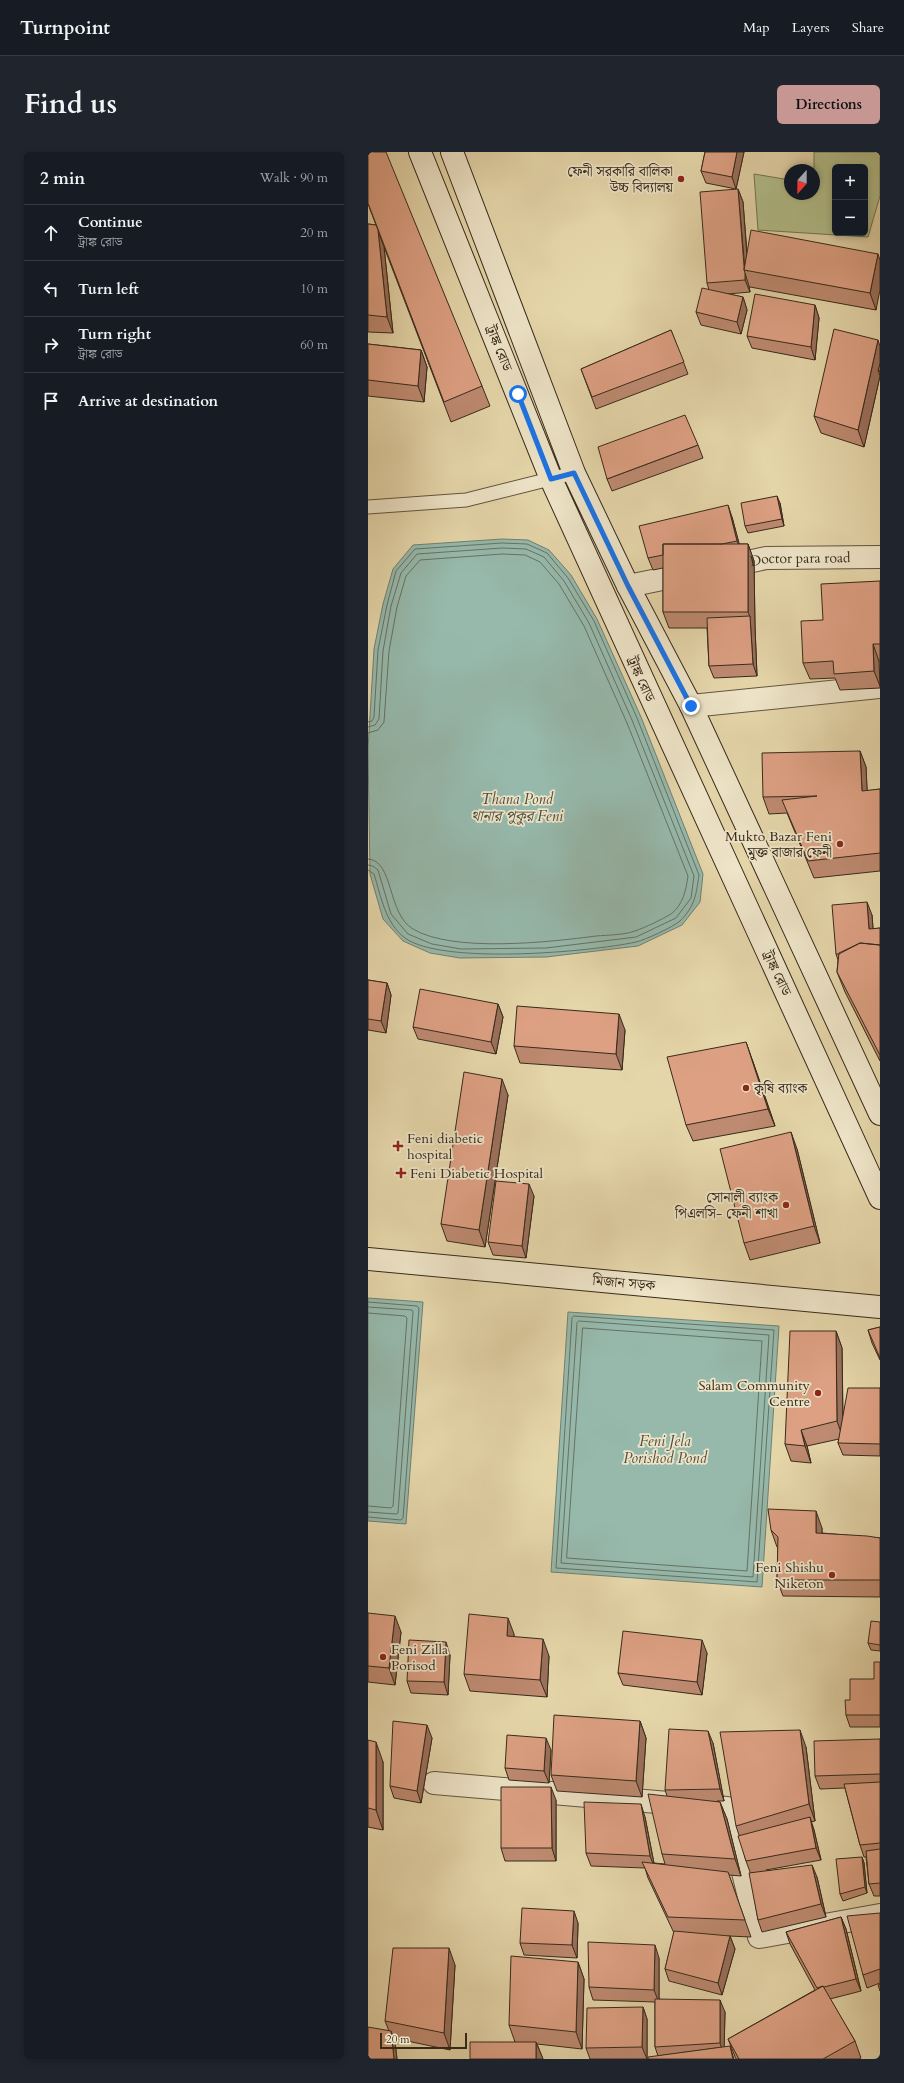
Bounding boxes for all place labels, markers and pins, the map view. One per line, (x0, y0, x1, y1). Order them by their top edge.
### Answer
place label: ফেনী সরকারি বালিকা উচ্চ বিদ্যালয় (567, 162, 674, 197)
marker: ফেনী সরকারি বালিকা উচ্চ বিদ্যালয় (676, 174, 686, 184)
place label: Mukto Bazar Feni মুক্ত বাজার ফেনী (725, 827, 832, 862)
marker: Mukto Bazar Feni মুক্ত বাজার ফেনী (835, 839, 845, 849)
place label: কৃষি ব্যাংক (753, 1079, 809, 1098)
marker: কৃষি ব্যাংক (741, 1083, 751, 1093)
place label: Feni diabetic hospital (407, 1129, 483, 1164)
marker: Feni diabetic hospital (392, 1140, 404, 1152)
place label: Feni Diabetic Hospital (410, 1164, 544, 1183)
marker: Feni Diabetic Hospital (395, 1167, 407, 1179)
place label: সোনালী ব্যাংক পিএলসি- ফেনী শাখা (674, 1188, 779, 1223)
marker: সোনালী ব্যাংক পিএলসি- ফেনী শাখা (781, 1200, 791, 1210)
place label: Salam Community Centre (698, 1376, 811, 1411)
marker: Salam Community Centre (813, 1388, 823, 1398)
place label: Feni Shishu Niketon (755, 1558, 824, 1593)
marker: Feni Shishu Niketon (827, 1570, 837, 1580)
place label: Feni Zilla Porisod (391, 1640, 448, 1675)
marker: Feni Zilla Porisod (378, 1652, 388, 1662)

